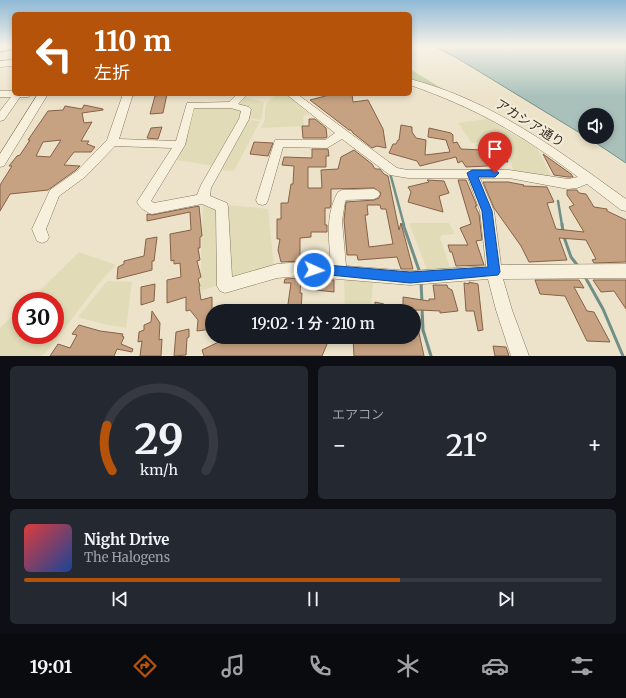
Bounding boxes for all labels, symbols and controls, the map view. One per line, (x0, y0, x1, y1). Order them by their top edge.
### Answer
text: 110 m (94, 23, 171, 59)
icon: left (28, 28, 80, 80)
text: 左折 (94, 61, 130, 84)
street label: アカシア通り (492, 95, 568, 151)
map controls (578, 108, 614, 144)
button: sound (578, 108, 614, 144)
pin (478, 132, 512, 173)
icon: arrive (484, 138, 506, 160)
position arrow (293, 249, 335, 291)
speed limit sign: 30 (12, 292, 64, 344)
text: 19:02 · 1 分 · 210 m (251, 314, 375, 333)
text: エアコン (332, 406, 384, 423)
text: 29 (134, 412, 184, 464)
text: 21° (446, 426, 488, 464)
text: − (332, 431, 347, 459)
text: + (587, 431, 602, 459)
text: km/h (140, 460, 178, 478)
text: Night Drive (84, 530, 169, 549)
text: The Halogens (84, 549, 170, 566)
icon: previous (109, 588, 131, 610)
icon: pause (302, 588, 324, 610)
icon: next (495, 588, 517, 610)
icon: directions (131, 652, 159, 680)
icon: music (219, 652, 247, 680)
icon: phone (306, 652, 334, 680)
icon: climate (394, 652, 422, 680)
icon: car (481, 652, 509, 680)
icon: filters (568, 652, 596, 680)
text: 19:01 (30, 655, 72, 678)

